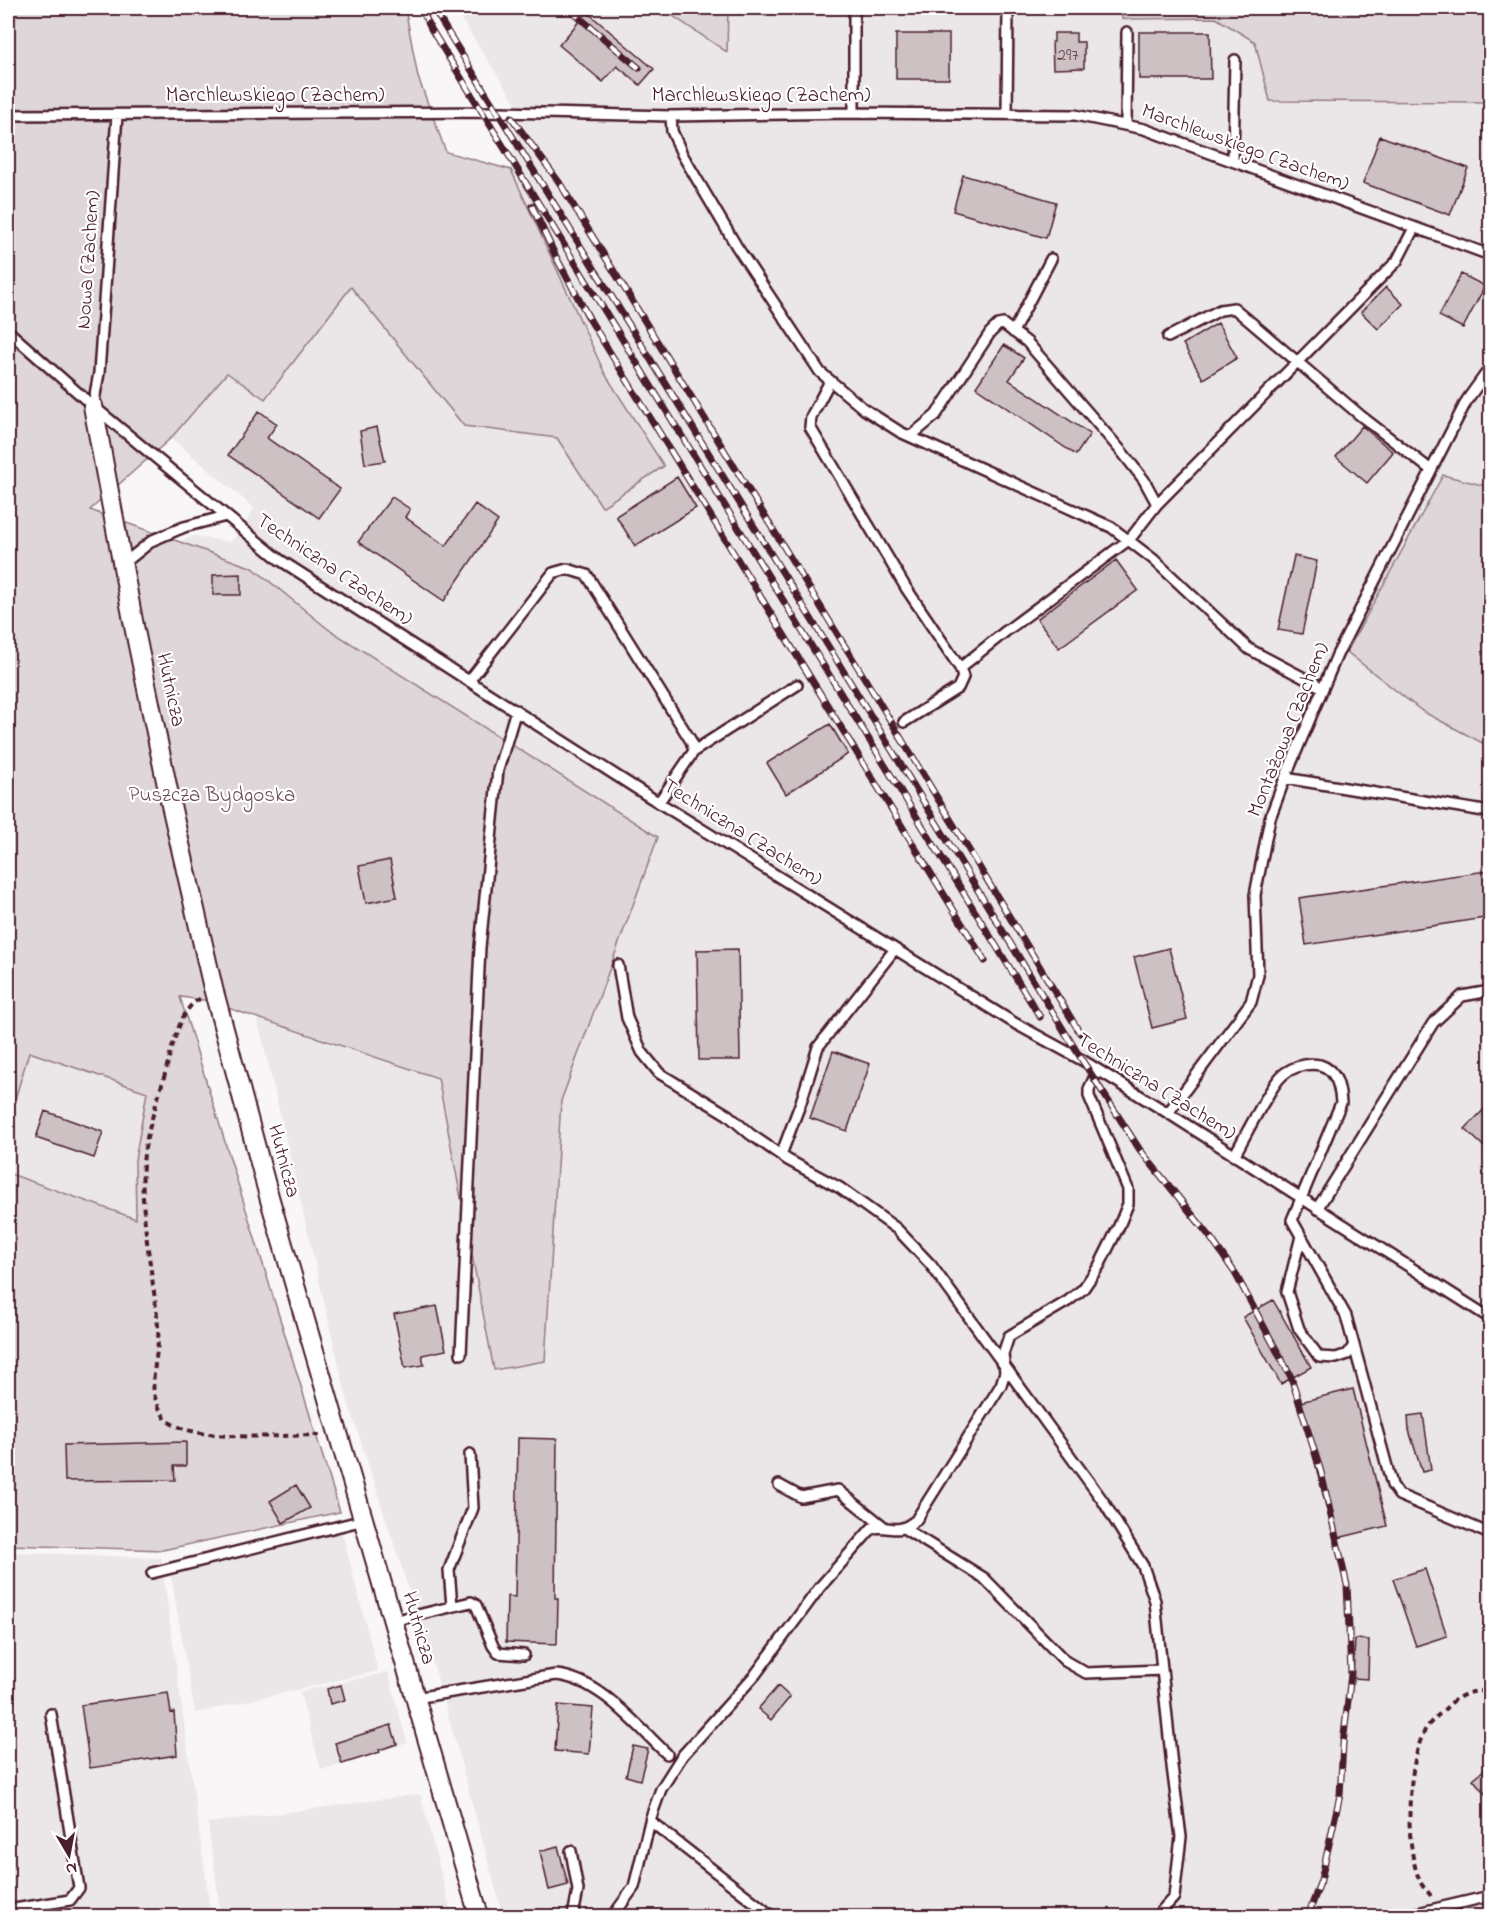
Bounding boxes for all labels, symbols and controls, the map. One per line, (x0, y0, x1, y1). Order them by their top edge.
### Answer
house number: 297 (1057, 43, 1079, 69)
street label: Marchlewskiego (Zachem) (166, 81, 384, 113)
street label: Marchlewskiego (Zachem) (652, 81, 870, 113)
street label: Marchlewskiego (Zachem) (1136, 97, 1353, 201)
street label: Nowa (Zachem) (69, 190, 109, 330)
street label: Techniczna (Zachem) (250, 506, 418, 634)
street label: Montażowa (Zachem) (1240, 638, 1338, 822)
street label: Hutnicza (148, 650, 192, 730)
street label: Techniczna (Zachem) (656, 772, 828, 894)
park label: Puszcza Bydgoska (129, 781, 295, 813)
street label: Techniczna (Zachem) (1070, 1026, 1242, 1148)
street label: Hutnicza (259, 1121, 307, 1201)
street label: Hutnicza (393, 1588, 443, 1668)
north arrow (39, 1825, 99, 1885)
text: N (64, 1855, 79, 1881)

